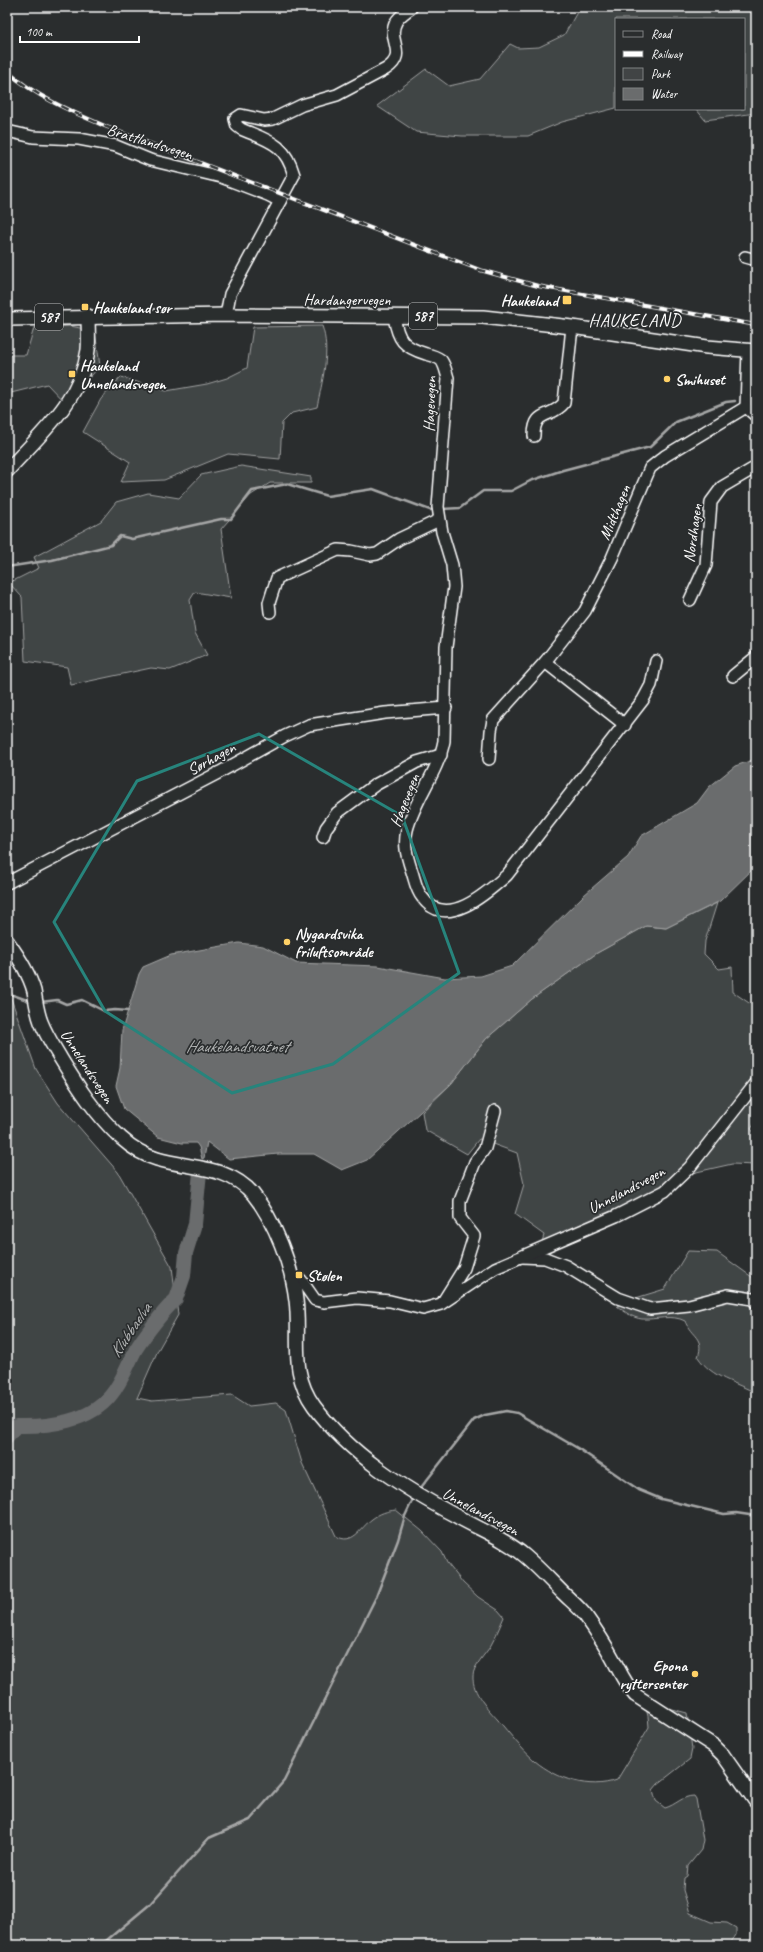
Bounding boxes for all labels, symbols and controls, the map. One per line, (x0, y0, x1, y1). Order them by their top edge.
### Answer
scale bar (20, 18, 139, 44)
legend (615, 18, 745, 110)
text: 100 m (26, 24, 53, 40)
text: Road (651, 26, 673, 42)
text: Railway (651, 46, 683, 62)
text: Park (651, 66, 672, 82)
text: Water (651, 86, 679, 102)
street label: Brattlandsvegen (105, 119, 196, 165)
street label: Hardangervegen (304, 290, 391, 310)
place label: Haukeland (501, 291, 561, 311)
marker: Haukeland (561, 294, 573, 306)
place label: Haukeland sør (93, 298, 173, 318)
marker: Haukeland sør (80, 302, 90, 312)
road number: 587 (409, 303, 437, 329)
road number: 587 (35, 304, 63, 330)
district label: HAUKELAND (589, 309, 682, 331)
place label: Haukeland Unnelandsvegen (80, 356, 167, 394)
marker: Haukeland Unnelandsvegen (67, 369, 77, 379)
place label: Smihuset (675, 370, 726, 390)
marker: Smihuset (662, 374, 672, 384)
street label: Hagevegen (419, 375, 441, 432)
street label: Midthagen (594, 481, 636, 543)
street label: Nordhagen (679, 502, 707, 564)
street label: Sørhagen (184, 737, 240, 780)
street label: Hagevegen (385, 770, 425, 830)
place label: Nygardsvika friluftsområde (295, 924, 374, 962)
marker: Nygardsvika friluftsområde (282, 937, 292, 947)
street label: Unnelandsvegen (56, 1026, 119, 1108)
water label: Haukelandsvatnet (186, 1036, 293, 1057)
street label: Unnelandsvegen (585, 1161, 669, 1218)
place label: Stølen (307, 1266, 342, 1286)
marker: Stølen (294, 1270, 304, 1280)
water label: Klubbaelva (105, 1298, 157, 1361)
street label: Unnelandsvegen (439, 1483, 523, 1541)
place label: Epona ryttersenter (619, 1656, 689, 1694)
marker: Epona ryttersenter (690, 1669, 700, 1679)

